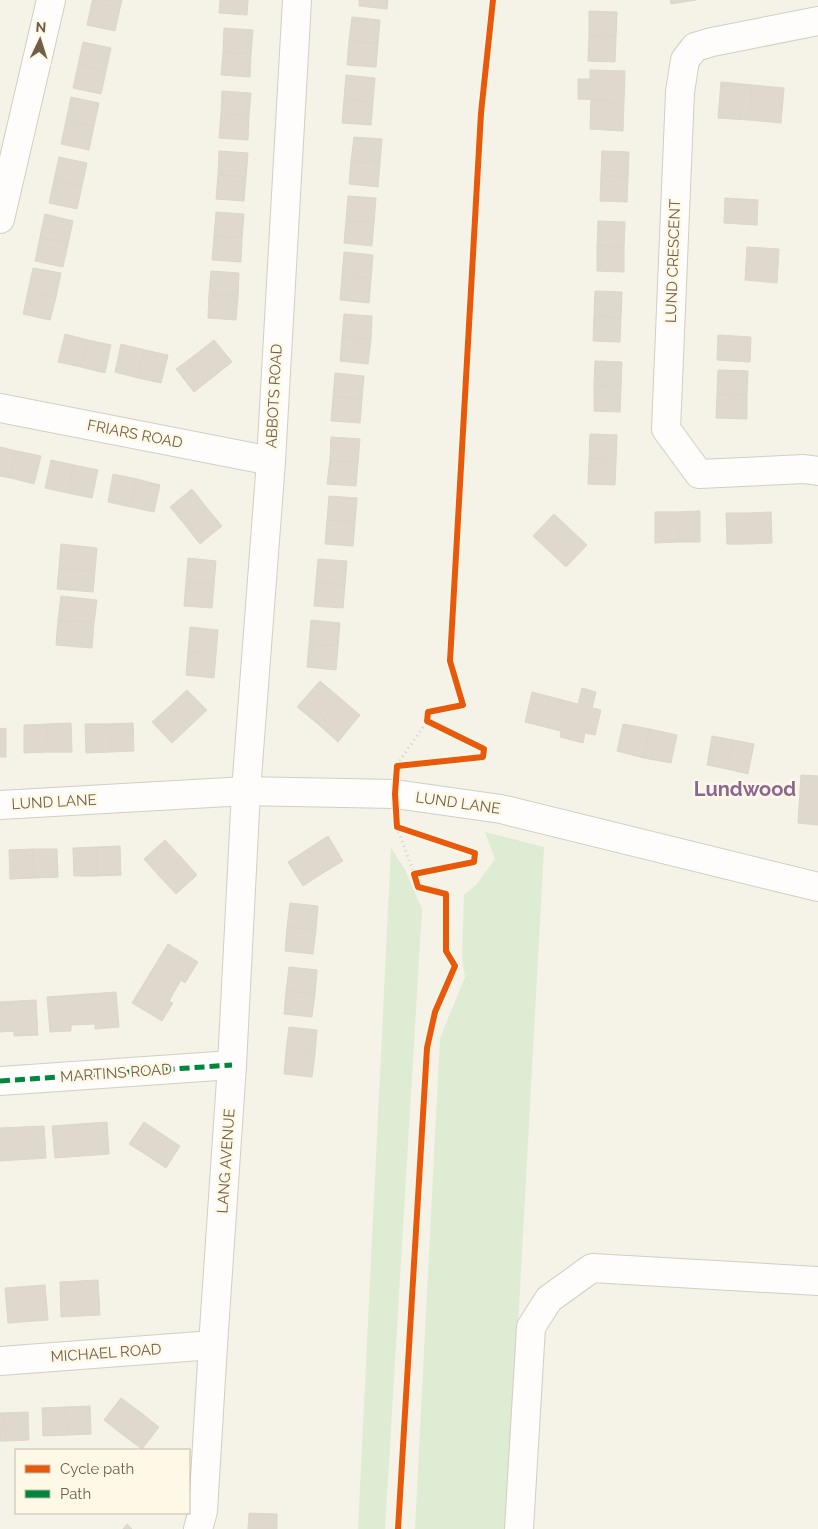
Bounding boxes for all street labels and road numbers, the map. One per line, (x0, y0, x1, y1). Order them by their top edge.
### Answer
street label: LUND CRESCENT (662, 199, 684, 323)
street label: ABBOTS ROAD (262, 343, 286, 449)
street label: FRIARS ROAD (86, 416, 184, 452)
street label: LUND LANE (414, 788, 502, 818)
street label: LUND LANE (11, 791, 97, 813)
street label: MARTINS ROAD (60, 1060, 173, 1086)
street label: LANG AVENUE (213, 1108, 239, 1214)
street label: MICHAEL ROAD (50, 1340, 162, 1366)

